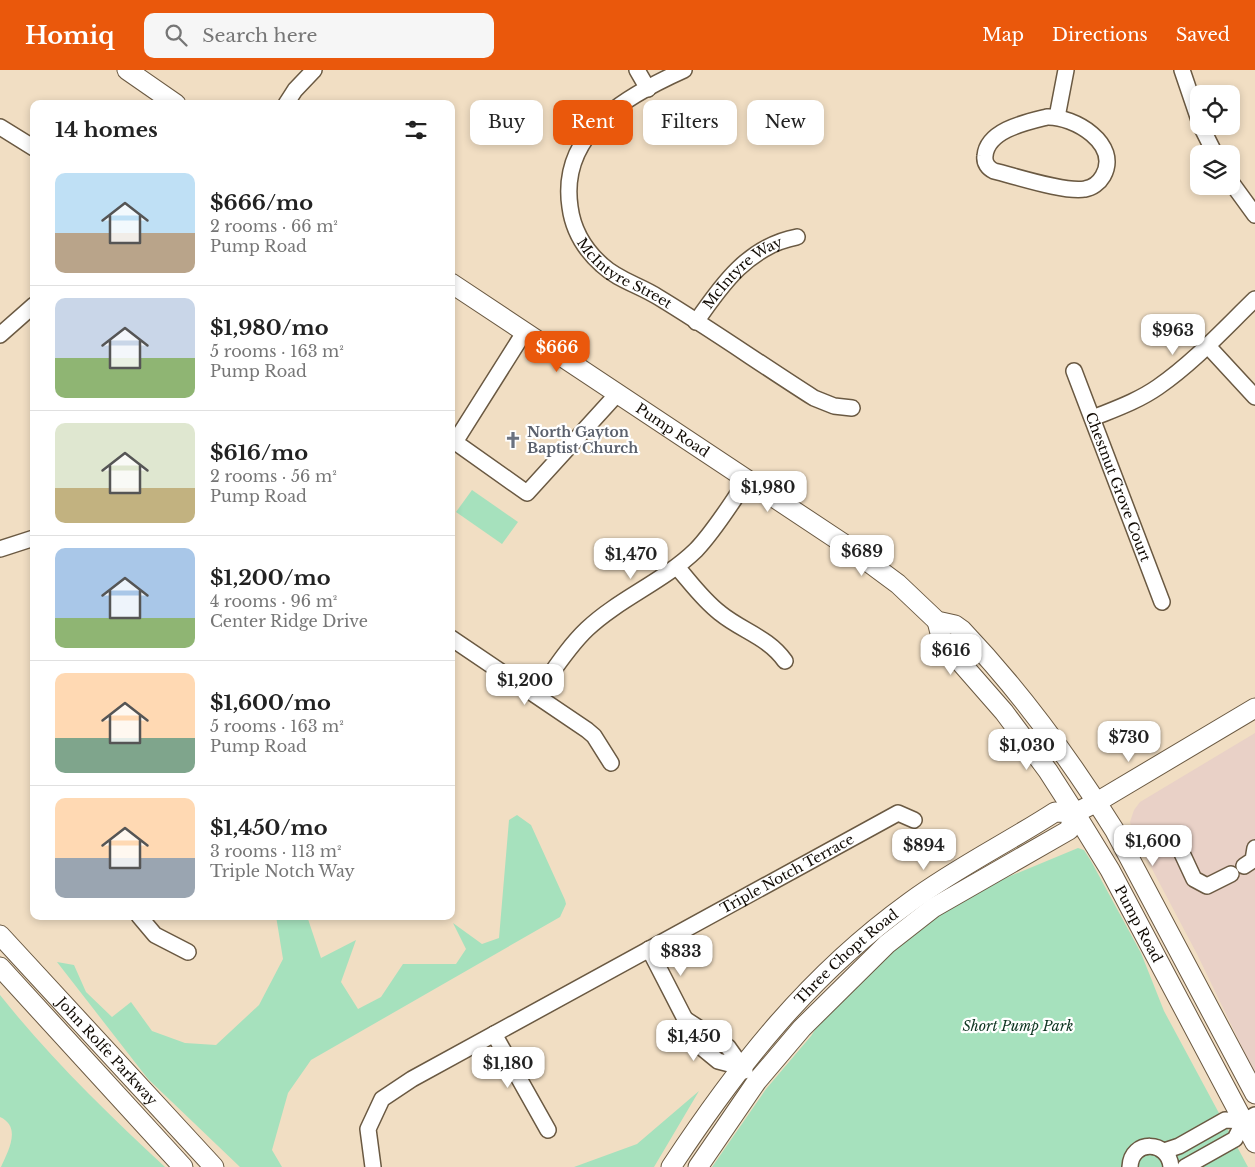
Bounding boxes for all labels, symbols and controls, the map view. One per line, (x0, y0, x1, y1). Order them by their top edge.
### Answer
search box (144, 13, 494, 58)
text: Homiq (25, 21, 114, 50)
icon: search (162, 21, 190, 49)
text: Search here (202, 24, 317, 47)
text: Map (982, 24, 1024, 46)
text: Directions (1052, 24, 1148, 46)
text: Saved (1176, 24, 1230, 46)
map controls (1190, 85, 1240, 195)
button: locate (1190, 85, 1240, 135)
chip: Buy (470, 100, 543, 145)
chip: Rent (553, 100, 633, 145)
chip: Filters (643, 100, 737, 145)
chip: New (747, 100, 824, 145)
icon: filters (402, 116, 430, 144)
text: 14 homes (55, 117, 158, 143)
button: layers (1190, 145, 1240, 195)
text: $666/mo (210, 190, 313, 216)
icon: home (95, 193, 155, 253)
text: 2 rooms · 66 m² (210, 216, 338, 236)
street label: McIntyre Way (699, 233, 785, 312)
street label: McIntyre Street (573, 234, 676, 313)
text: Pump Road (210, 236, 307, 256)
pin: $963 (1143, 314, 1203, 356)
text: $1,980/mo (210, 315, 329, 341)
icon: home (95, 318, 155, 378)
text: $963 (1152, 320, 1194, 340)
pin: $666 (527, 330, 587, 373)
text: $666 (536, 337, 578, 357)
text: 5 rooms · 163 m² (210, 341, 344, 361)
text: Pump Road (210, 361, 307, 381)
street label: Pump Road (632, 399, 713, 461)
street label: Chestnut Grove Court (1082, 410, 1155, 565)
place label: North Gayton Baptist Church (527, 423, 638, 457)
church icon: North Gayton Baptist Church (503, 430, 523, 450)
text: $616/mo (210, 440, 308, 466)
icon: home (95, 443, 155, 503)
text: 2 rooms · 56 m² (210, 466, 337, 486)
pin: $1,980 (727, 470, 809, 513)
text: $1,980 (741, 477, 795, 497)
text: Pump Road (210, 486, 307, 506)
pin: $689 (832, 534, 892, 577)
pin: $1,470 (590, 538, 672, 580)
text: $689 (841, 541, 883, 561)
text: $1,470 (605, 544, 657, 564)
text: $1,200/mo (210, 565, 331, 591)
icon: home (95, 568, 155, 628)
text: 4 rooms · 96 m² (210, 591, 337, 611)
text: Center Ridge Drive (210, 611, 368, 631)
pin: $616 (921, 634, 981, 676)
text: $616 (932, 640, 970, 660)
pin: $1,200 (484, 664, 566, 706)
text: $1,200 (497, 670, 553, 690)
text: $1,600/mo (210, 690, 331, 716)
icon: home (95, 693, 155, 753)
text: 5 rooms · 163 m² (210, 716, 344, 736)
pin: $730 (1099, 720, 1159, 763)
text: $730 (1109, 727, 1149, 747)
pin: $1,030 (986, 728, 1068, 771)
text: $1,030 (999, 735, 1055, 755)
text: Pump Road (210, 736, 307, 756)
text: $1,450/mo (210, 815, 328, 841)
icon: home (95, 818, 155, 878)
pin: $1,600 (1112, 824, 1194, 867)
pin: $894 (894, 828, 954, 871)
street label: Triple Notch Terrace (717, 830, 857, 918)
text: $1,600 (1125, 831, 1181, 851)
text: $894 (903, 835, 945, 855)
text: 3 rooms · 113 m² (210, 841, 341, 861)
text: Triple Notch Way (210, 861, 355, 881)
street label: Pump Road (1111, 882, 1167, 966)
street label: Three Chopt Road (791, 905, 902, 1008)
pin: $833 (651, 934, 711, 977)
text: $833 (661, 941, 701, 961)
street label: John Rolfe Parkway (51, 992, 161, 1109)
park label: Short Pump Park (963, 1017, 1073, 1035)
pin: $1,450 (653, 1020, 735, 1062)
text: $1,450 (667, 1026, 721, 1046)
pin: $1,180 (467, 1046, 549, 1089)
text: $1,180 (483, 1053, 533, 1073)

